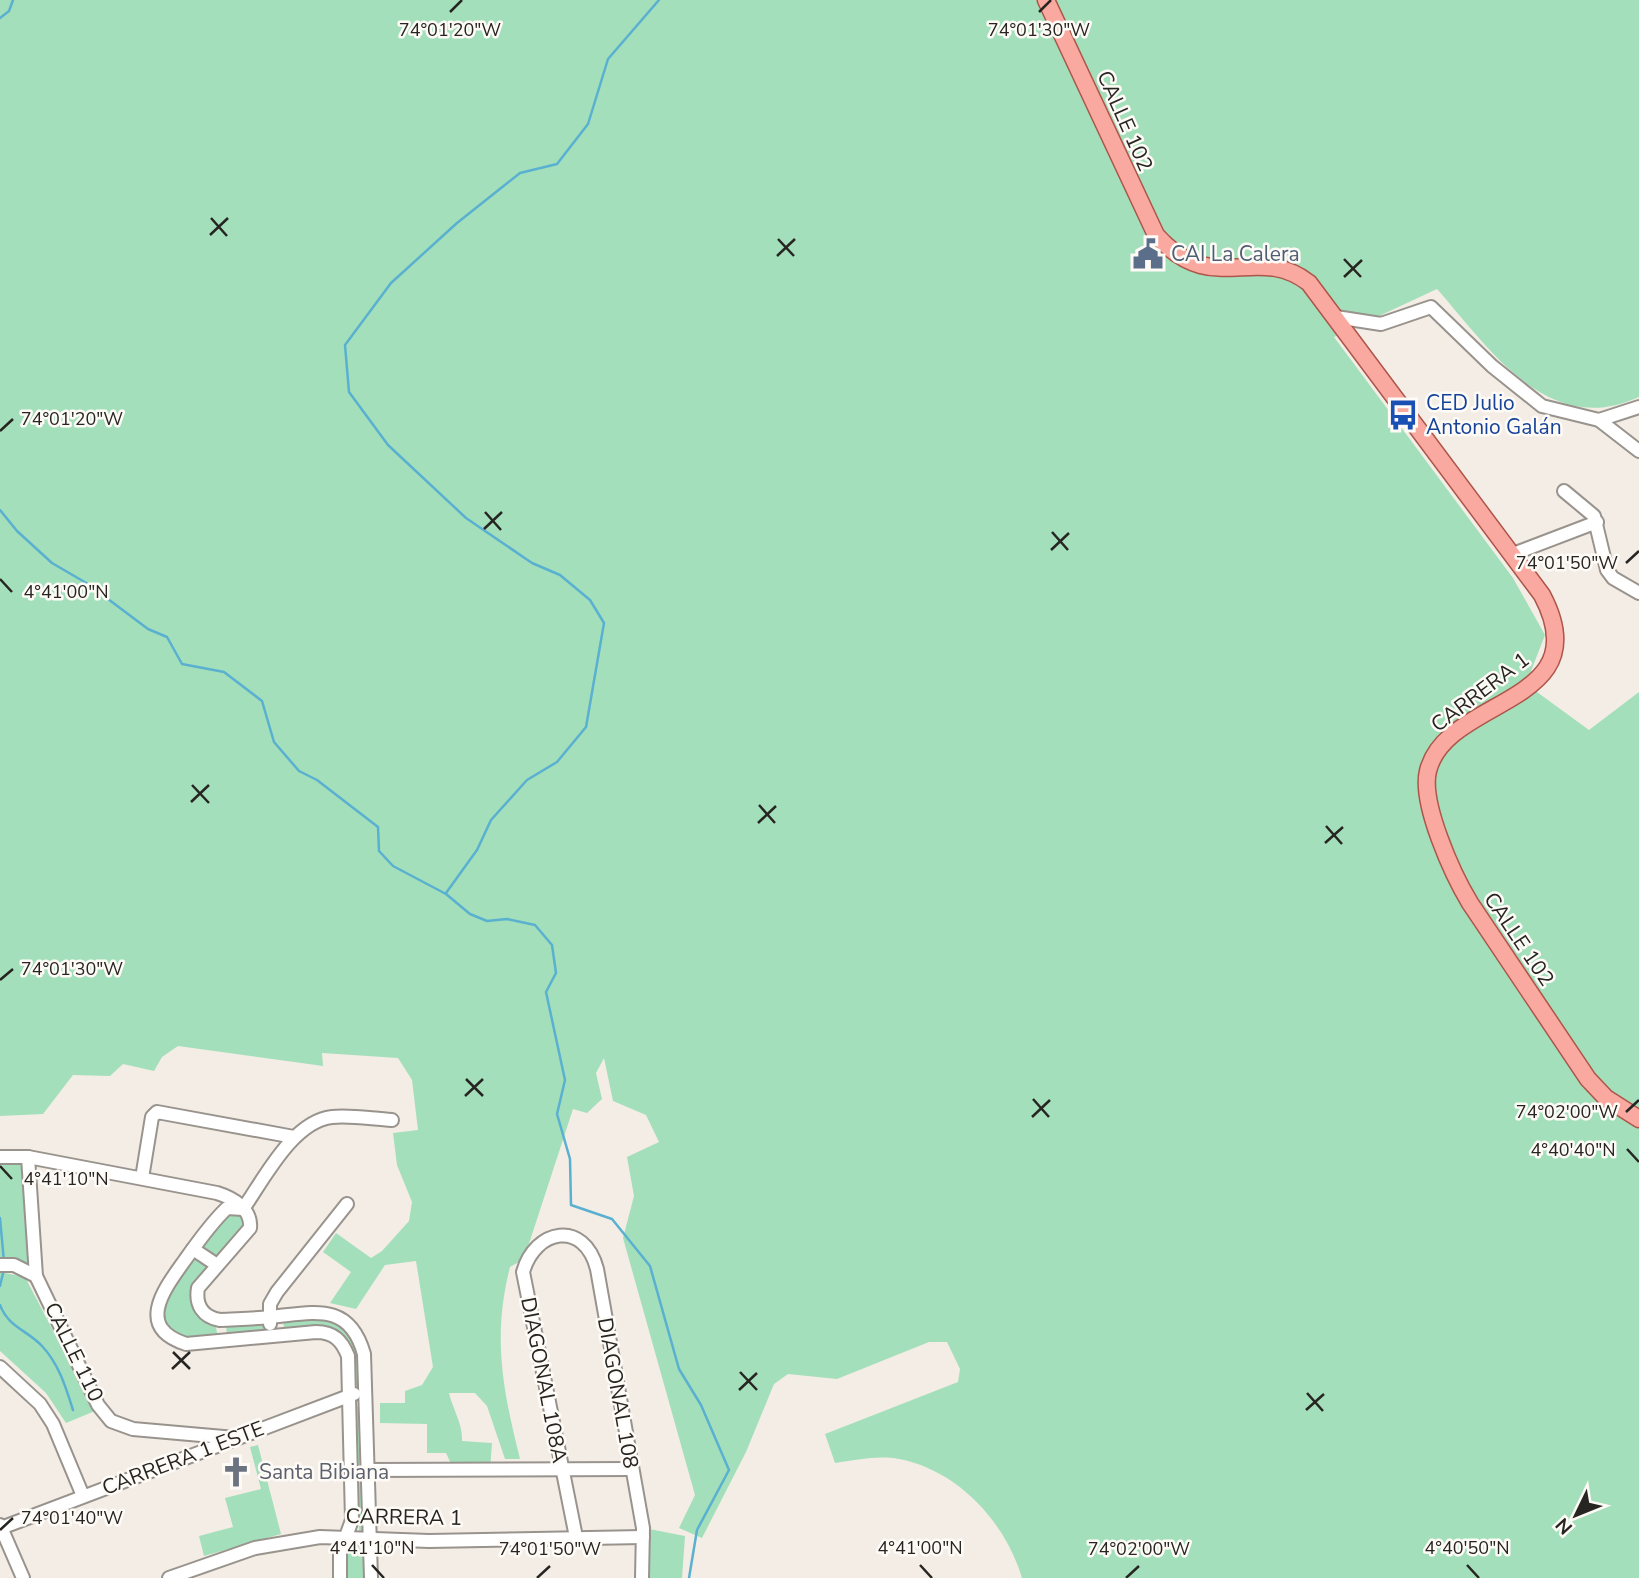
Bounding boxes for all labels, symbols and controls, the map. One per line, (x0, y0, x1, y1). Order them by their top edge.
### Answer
text: 74°01'20"W (399, 18, 501, 42)
text: 74°01'30"W (988, 18, 1090, 42)
street label: CALLE 102 (1090, 66, 1160, 176)
public building icon: CAI La Calera (1131, 237, 1165, 271)
place label: CAI La Calera (1171, 240, 1300, 268)
place label: CED Julio Antonio Galán (1426, 389, 1562, 441)
bus stop icon: CED Julio Antonio Galán (1386, 398, 1420, 432)
text: 74°01'20"W (21, 407, 123, 431)
text: 74°01'50"W (1516, 551, 1618, 575)
text: 4°41'00"N (23, 580, 109, 604)
street label: CARRERA 1 (1425, 646, 1535, 738)
street label: CALLE 102 (1477, 887, 1561, 991)
text: 74°01'30"W (21, 957, 123, 981)
text: 74°02'00"W (1516, 1100, 1618, 1124)
text: 4°40'40"N (1530, 1138, 1616, 1162)
text: 4°41'10"N (23, 1167, 109, 1191)
street label: DIAGONAL 108A (514, 1295, 574, 1465)
street label: CALLE 110 (38, 1298, 110, 1406)
street label: DIAGONAL 108 (591, 1315, 645, 1471)
street label: CARRERA 1 ESTE (98, 1414, 268, 1502)
church icon: Santa Bibiana (219, 1455, 253, 1489)
place label: Santa Bibiana (259, 1458, 389, 1486)
north arrow (1541, 1480, 1611, 1550)
street label: CARRERA 1 (345, 1502, 463, 1532)
text: 74°01'40"W (21, 1506, 123, 1530)
text: N (1550, 1512, 1579, 1540)
text: 4°41'10"N (329, 1536, 415, 1560)
text: 4°41'00"N (877, 1536, 963, 1560)
text: 4°40'50"N (1424, 1536, 1510, 1560)
text: 74°01'50"W (499, 1537, 601, 1561)
text: 74°02'00"W (1088, 1537, 1190, 1561)

